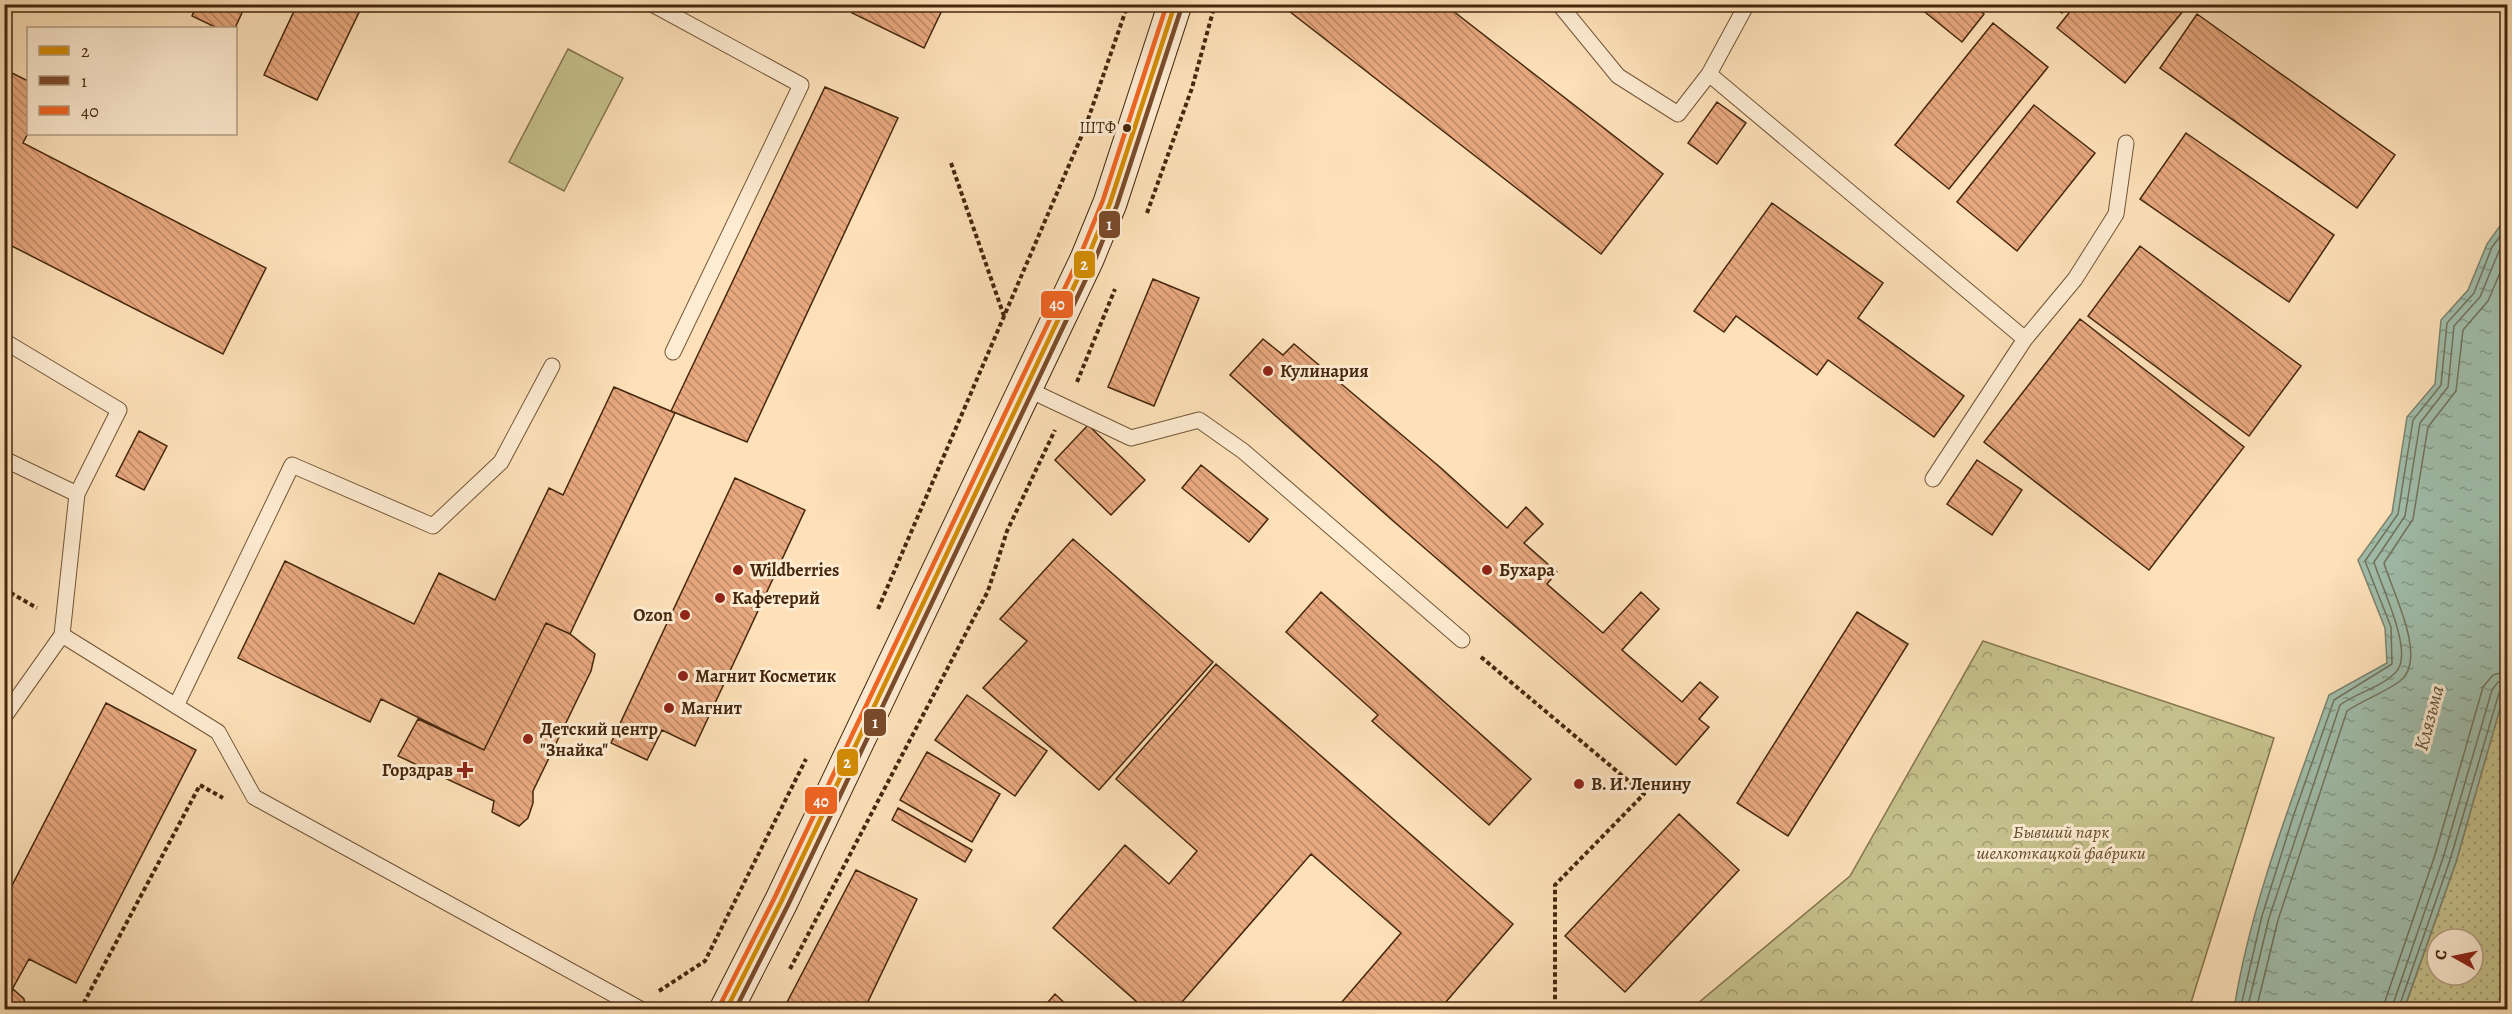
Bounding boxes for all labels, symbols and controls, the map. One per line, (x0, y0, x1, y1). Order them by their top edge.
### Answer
legend (27, 27, 237, 135)
text: 2 (81, 39, 90, 63)
text: 1 (81, 69, 87, 93)
text: 40 (81, 99, 99, 123)
place label: ШТФ (1079, 117, 1116, 139)
marker: ШТФ (1121, 122, 1133, 134)
line badge: 1 (1098, 210, 1121, 239)
text: 1 (1106, 214, 1112, 236)
line badge: 2 (1073, 250, 1096, 279)
text: 2 (1080, 254, 1088, 276)
line badge: 40 (1040, 290, 1074, 319)
text: 40 (1049, 294, 1065, 316)
place label: Кулинария (1280, 359, 1368, 383)
marker: Кулинария (1261, 364, 1275, 378)
place label: Wildberries (749, 558, 839, 582)
place label: Бухара (1499, 558, 1555, 582)
marker: Wildberries (731, 563, 745, 577)
marker: Бухара (1480, 563, 1494, 577)
place label: Кафетерий (732, 586, 820, 610)
marker: Кафетерий (713, 591, 727, 605)
place label: Ozon (633, 603, 673, 627)
marker: Ozon (678, 608, 692, 622)
place label: Магнит Косметик (695, 664, 837, 688)
marker: Магнит Косметик (676, 669, 690, 683)
water label: Клязьма (2407, 682, 2451, 754)
place label: Магнит (681, 696, 742, 720)
marker: Магнит (662, 701, 676, 715)
line badge: 1 (863, 708, 887, 737)
text: 1 (872, 712, 878, 734)
place label: Детский центр "Знайка" (540, 717, 658, 762)
marker: Детский центр "Знайка" (521, 732, 535, 746)
line badge: 2 (836, 748, 859, 777)
text: 2 (843, 752, 851, 774)
place label: Горздрав (382, 758, 453, 782)
marker: Горздрав (458, 763, 472, 777)
place label: В. И. Ленину (1591, 772, 1691, 796)
marker: В. И. Ленину (1572, 777, 1586, 791)
line badge: 40 (804, 786, 838, 815)
text: 40 (813, 791, 829, 813)
park label: Бывший парк шелкоткацкой фабрики (1976, 820, 2146, 865)
north arrow (2425, 927, 2485, 987)
text: С (2430, 948, 2453, 961)

